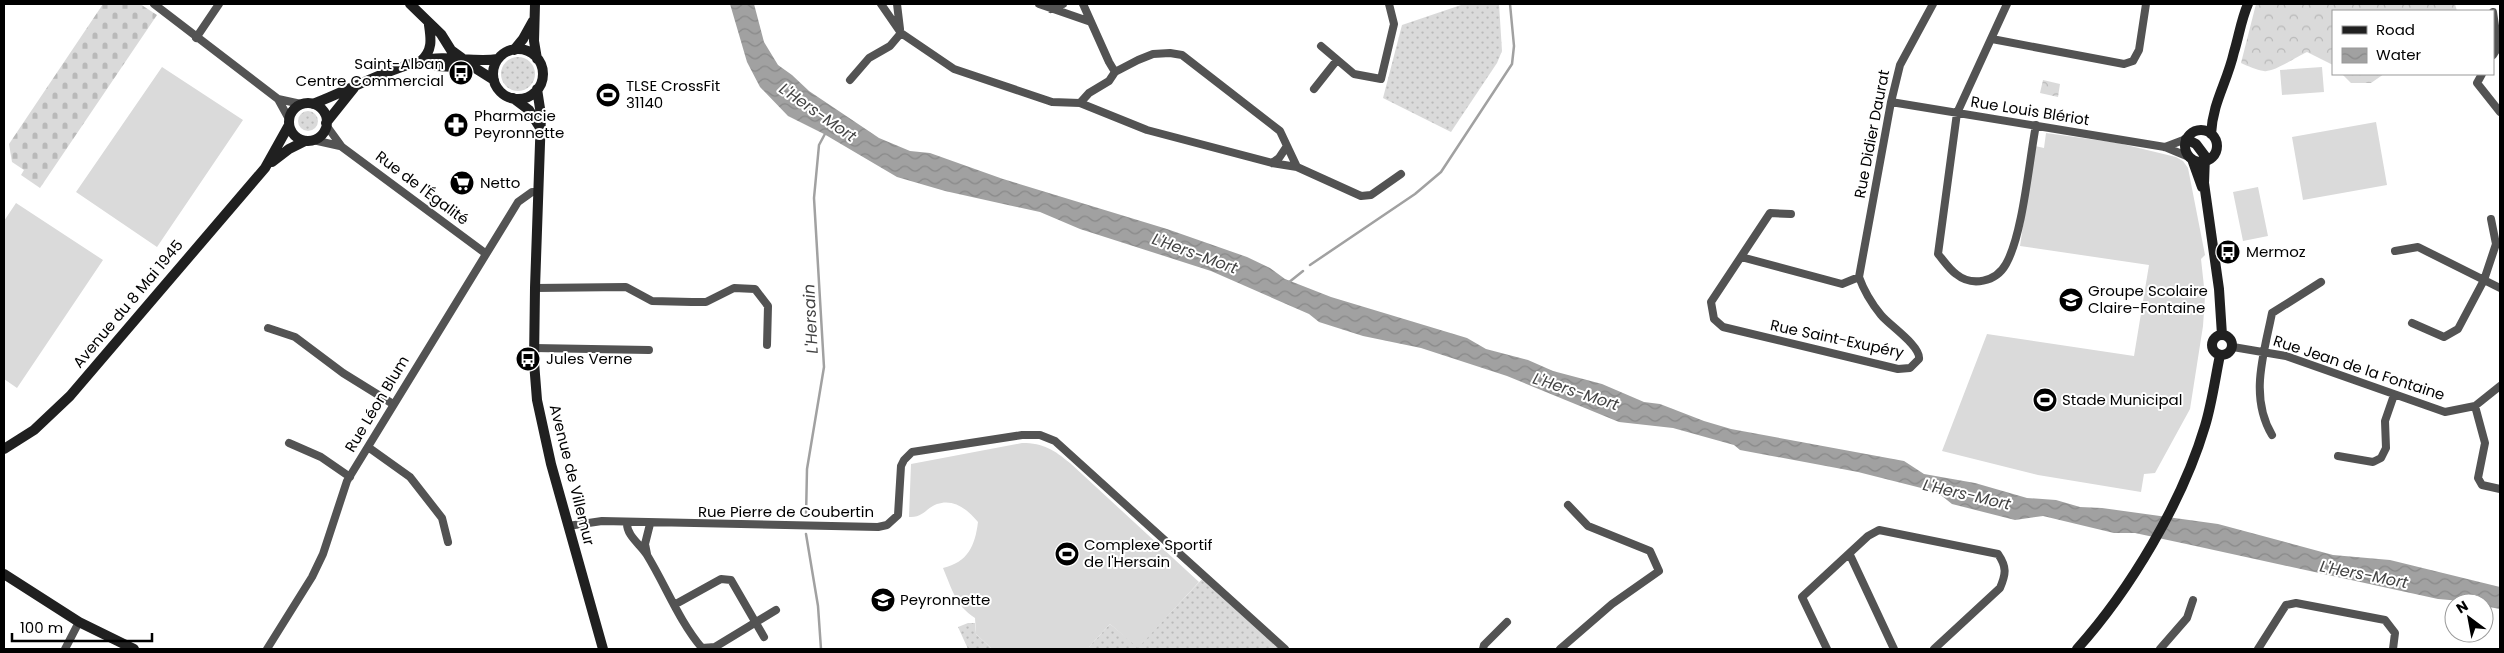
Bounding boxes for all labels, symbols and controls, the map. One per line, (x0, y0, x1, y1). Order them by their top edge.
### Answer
legend (2332, 10, 2494, 75)
text: Road (2376, 19, 2415, 40)
text: Water (2376, 44, 2422, 65)
place label: Saint-Alban Centre Commercial (296, 53, 444, 91)
bus stop icon: Saint-Alban Centre Commercial (448, 60, 474, 86)
street label: Rue Didier Daurat (1849, 68, 1894, 200)
place label: TLSE CrossFit 31140 (626, 75, 720, 113)
water label: L'Hers-Mort (775, 77, 862, 148)
sports icon: TLSE CrossFit 31140 (595, 82, 621, 108)
street label: Rue Louis Blériot (1969, 91, 2091, 130)
place label: Pharmacie Peyronnette (474, 105, 564, 143)
pharmacy icon: Pharmacie Peyronnette (443, 112, 469, 138)
street label: Rue de l'Égalité (371, 146, 473, 230)
supermarket icon: Netto (449, 170, 475, 196)
place label: Netto (480, 172, 520, 193)
water label: L'Hers-Mort (1149, 227, 1242, 280)
street label: Avenue du 8 Mai 1945 (68, 235, 188, 372)
bus stop icon: Mermoz (2215, 239, 2241, 265)
place label: Mermoz (2246, 241, 2306, 262)
place label: Groupe Scolaire Claire-Fontaine (2088, 280, 2208, 318)
water label: L'Hersain (797, 284, 824, 354)
school or university icon: Groupe Scolaire Claire-Fontaine (2058, 287, 2084, 313)
street label: Rue Saint-Exupéry (1768, 314, 1906, 363)
street label: Rue Jean de la Fontaine (2271, 330, 2448, 405)
bus stop icon: Jules Verne (515, 346, 541, 372)
place label: Jules Verne (546, 348, 632, 369)
street label: Rue Léon Blum (340, 352, 414, 456)
water label: L'Hers-Mort (1530, 367, 1623, 417)
sports icon: Stade Municipal (2032, 387, 2058, 413)
place label: Stade Municipal (2062, 389, 2182, 410)
street label: Avenue de Villemur (545, 402, 600, 548)
water label: L'Hers-Mort (1921, 473, 2014, 516)
street label: Rue Pierre de Coubertin (698, 501, 874, 522)
place label: Complexe Sportif de l'Hersain (1084, 534, 1213, 572)
sports icon: Complexe Sportif de l'Hersain (1054, 541, 1080, 567)
water label: L'Hers-Mort (2318, 555, 2411, 595)
school or university icon: Peyronnette (870, 587, 896, 613)
place label: Peyronnette (900, 589, 990, 610)
north arrow (2444, 593, 2494, 643)
text: N (2452, 596, 2472, 618)
scale bar (12, 610, 152, 642)
text: 100 m (20, 617, 63, 638)

